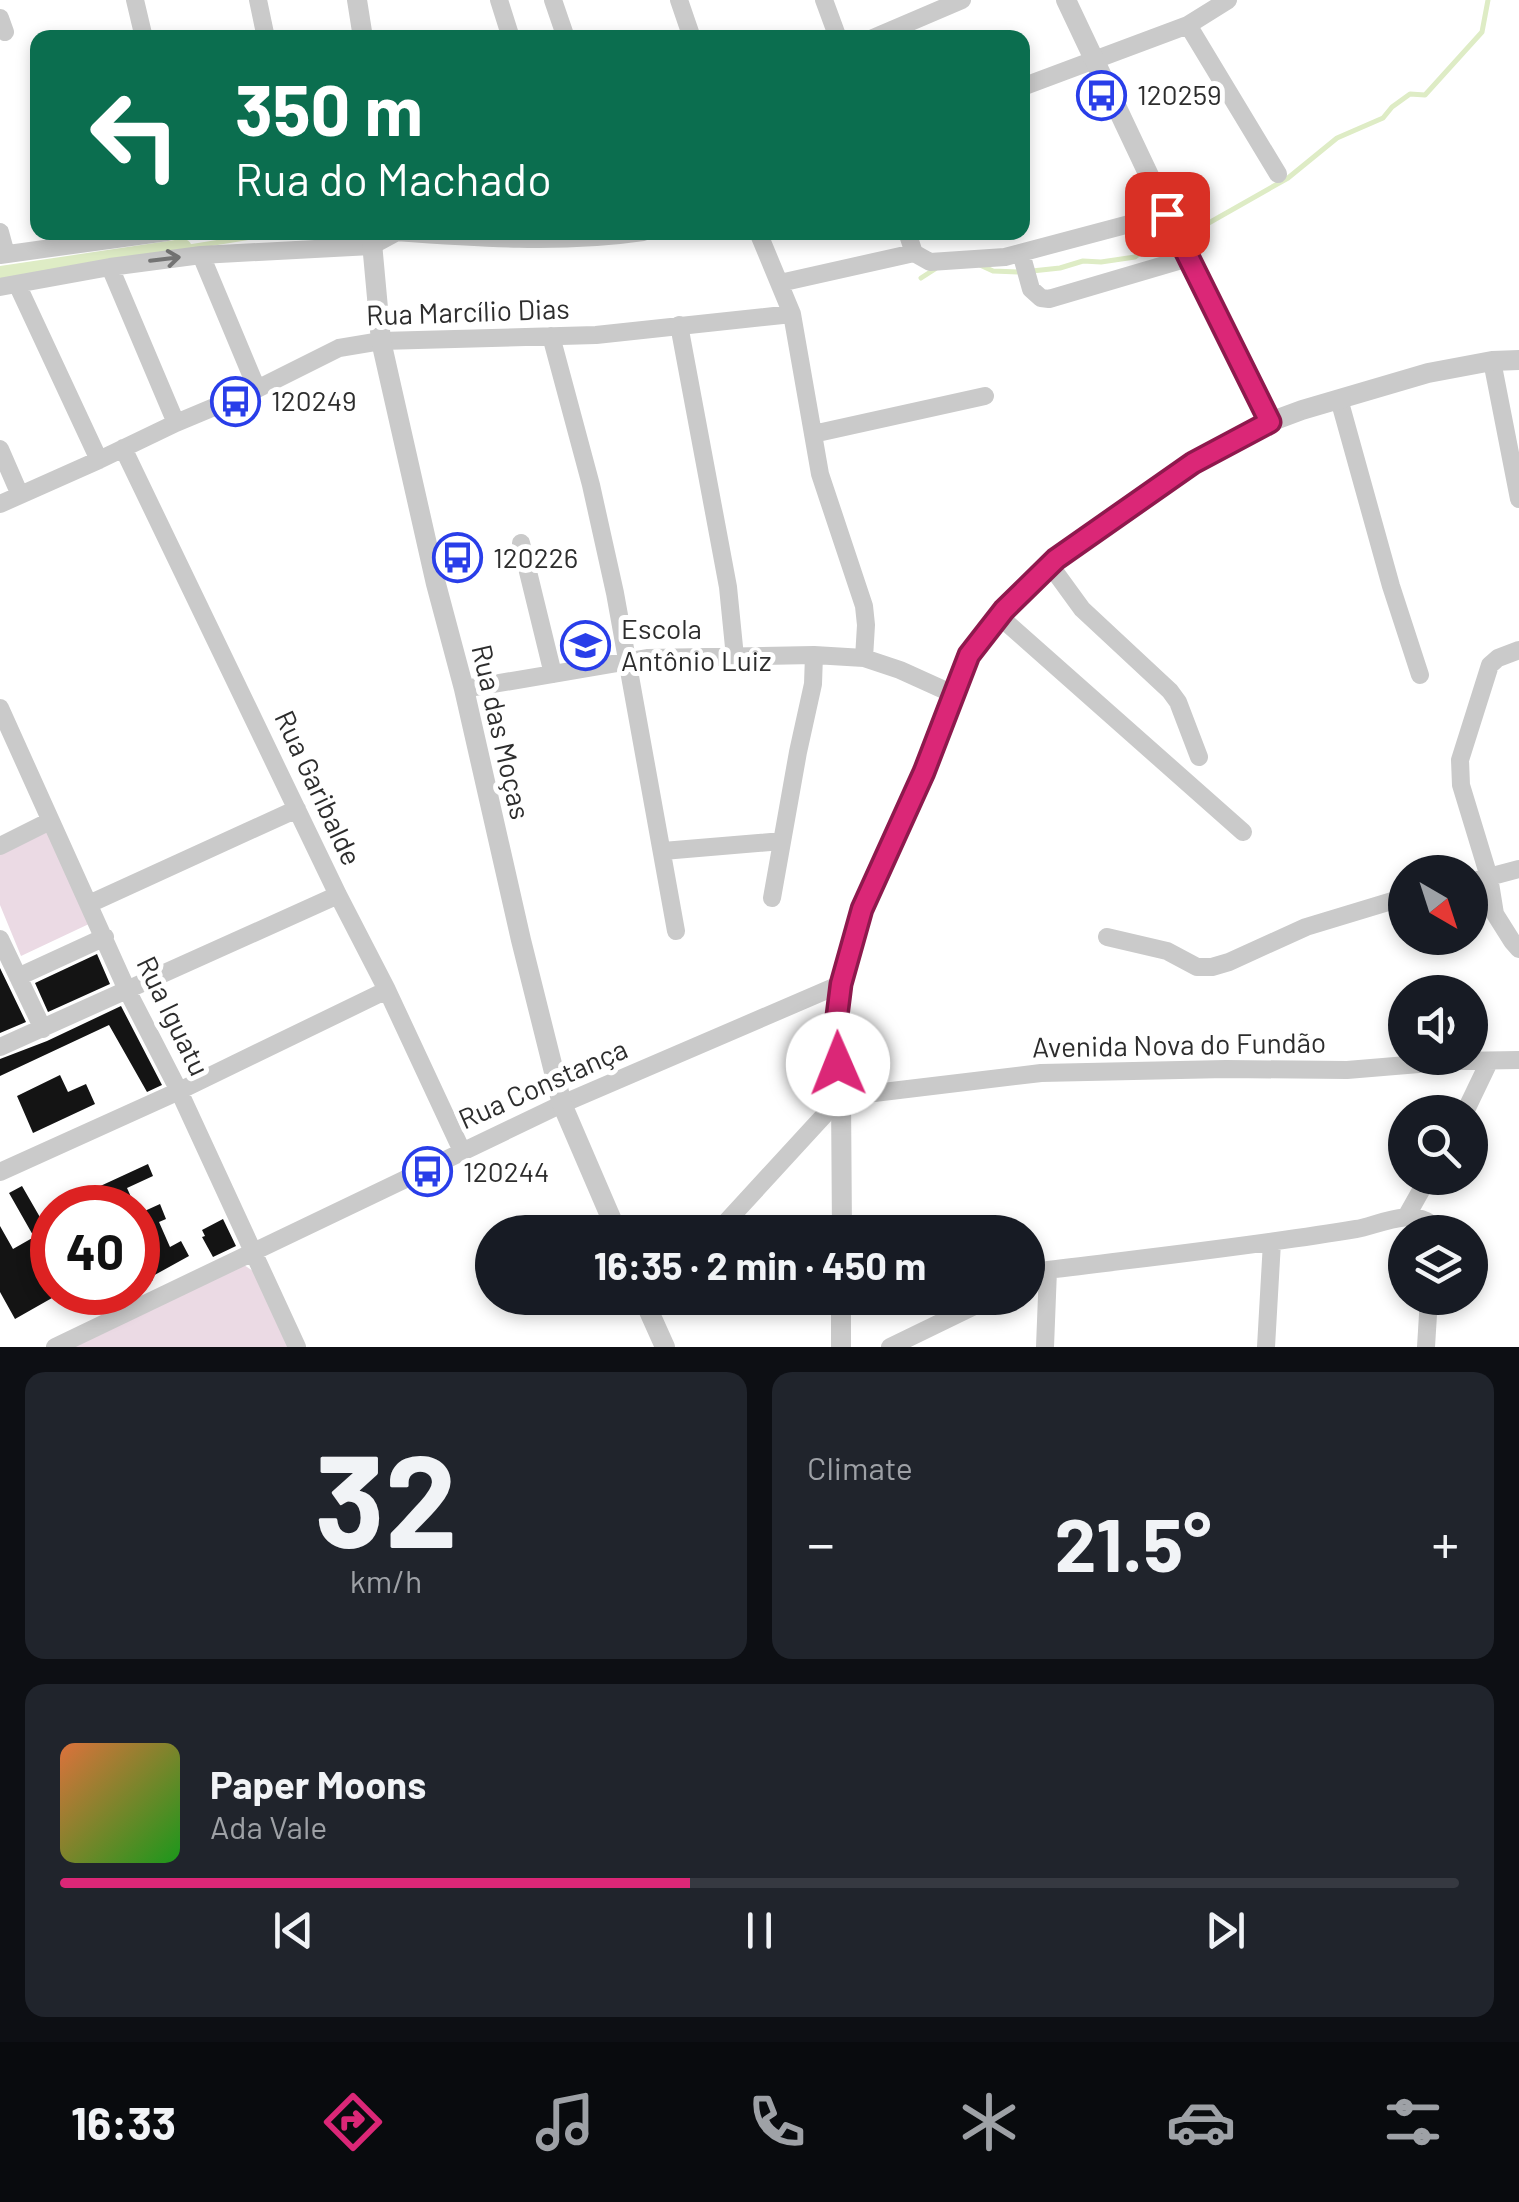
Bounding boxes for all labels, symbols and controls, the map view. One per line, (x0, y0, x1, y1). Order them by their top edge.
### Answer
text: 350 m (235, 66, 423, 150)
bus stop icon: 120259 (1076, 69, 1128, 121)
icon: left (70, 70, 200, 200)
place label: 120259 (1137, 77, 1222, 111)
text: Rua do Machado (235, 151, 552, 205)
pin (1125, 172, 1210, 257)
icon: arrive (1140, 187, 1195, 242)
one-way arrow (149, 250, 181, 268)
street label: Rua Marcílio Dias (366, 290, 570, 332)
bus stop icon: 120249 (210, 375, 262, 427)
place label: 120249 (271, 383, 357, 417)
bus stop icon: 120226 (432, 532, 484, 584)
place label: 120226 (493, 540, 578, 574)
place label: Escola Antônio Luiz (621, 611, 771, 677)
school or university icon: Escola Antônio Luiz (560, 619, 612, 671)
street label: Rua das Moças (465, 641, 539, 822)
street label: Rua Garibalde (268, 705, 370, 870)
north arrow (1388, 855, 1488, 955)
map controls (1388, 855, 1488, 1315)
street label: Rua Iguatu (130, 950, 217, 1081)
button: sound (1388, 975, 1488, 1075)
position arrow (786, 1012, 890, 1116)
street label: Avenida Nova do Fundão (1032, 1024, 1326, 1064)
street label: Rua Constança (453, 1031, 632, 1135)
button: search (1388, 1095, 1488, 1195)
bus stop icon: 120244 (402, 1146, 454, 1198)
place label: 120244 (463, 1154, 550, 1188)
speed limit sign: 40 (30, 1185, 160, 1315)
button: layers (1388, 1215, 1488, 1315)
text: 16:35 · 2 min · 450 m (594, 1242, 926, 1288)
text: 32 (314, 1418, 458, 1574)
text: Climate (807, 1448, 913, 1486)
text: 21.5° (1055, 1497, 1211, 1587)
text: − (807, 1509, 835, 1575)
text: + (1431, 1509, 1459, 1575)
text: km/h (350, 1561, 422, 1599)
text: Paper Moons (210, 1761, 426, 1807)
text: Ada Vale (210, 1807, 327, 1845)
icon: previous (266, 1903, 321, 1958)
icon: pause (732, 1903, 787, 1958)
icon: next (1198, 1903, 1253, 1958)
icon: directions (318, 2087, 388, 2157)
icon: music (530, 2087, 600, 2157)
icon: phone (742, 2087, 812, 2157)
icon: climate (954, 2087, 1024, 2157)
icon: car (1166, 2087, 1236, 2157)
icon: filters (1378, 2087, 1448, 2157)
text: 16:33 (71, 2095, 176, 2149)

